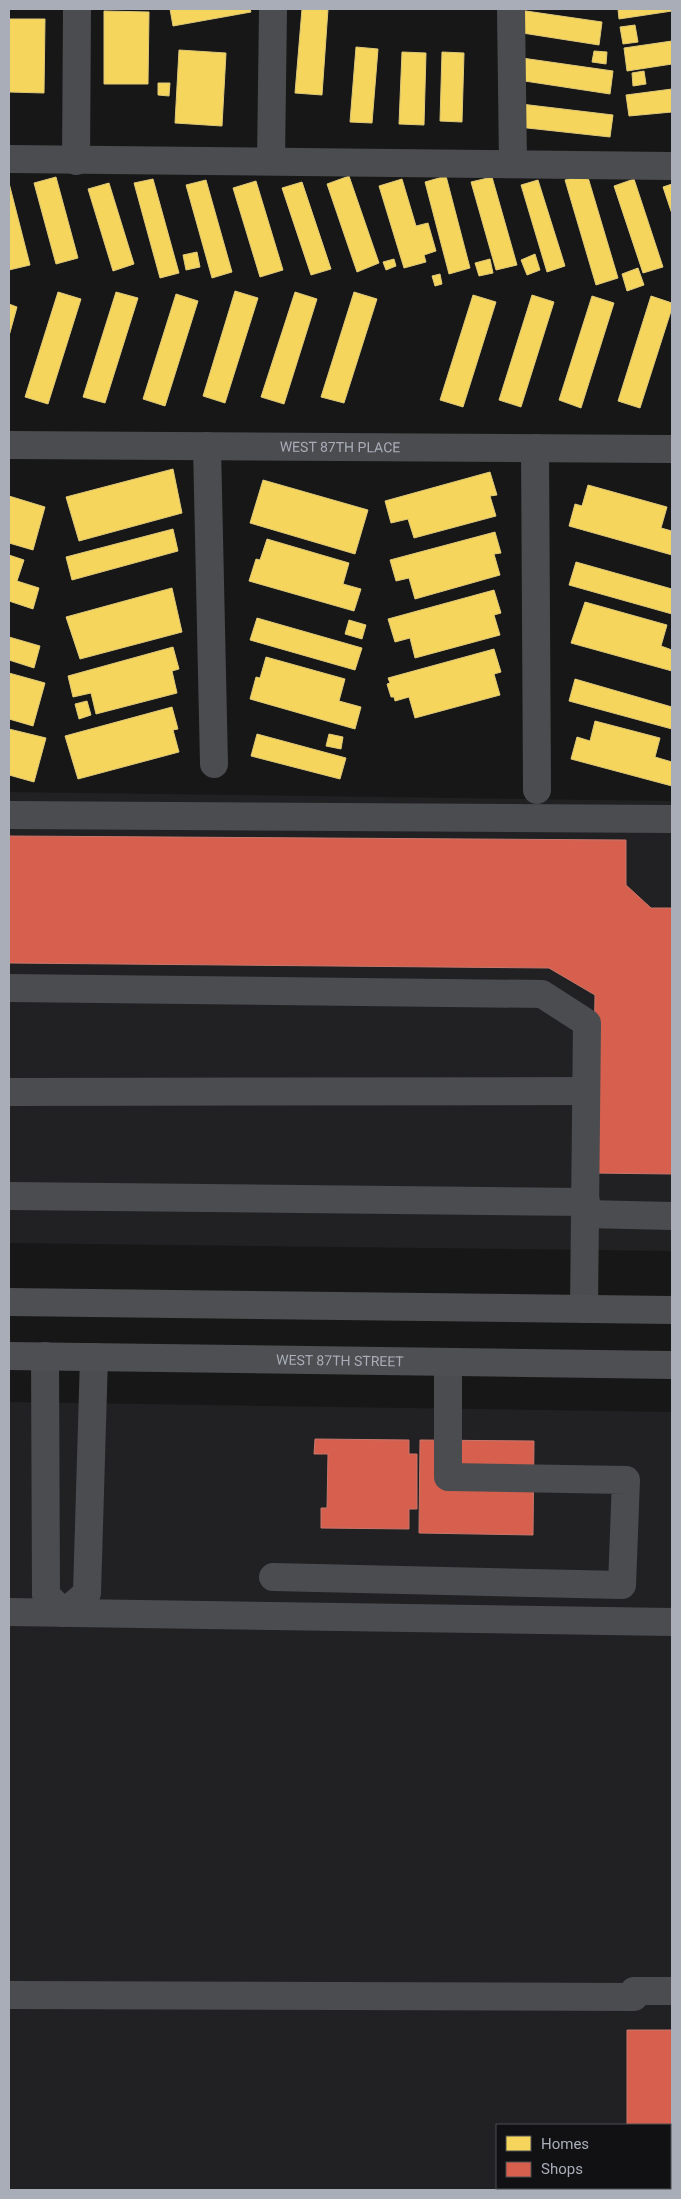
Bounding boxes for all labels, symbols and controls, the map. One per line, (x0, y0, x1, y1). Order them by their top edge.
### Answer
street label: WEST 87TH PLACE (280, 439, 400, 455)
street label: WEST 87TH STREET (276, 1352, 405, 1369)
legend (496, 2124, 671, 2189)
text: Homes (541, 2135, 589, 2153)
text: Shops (541, 2160, 583, 2178)

